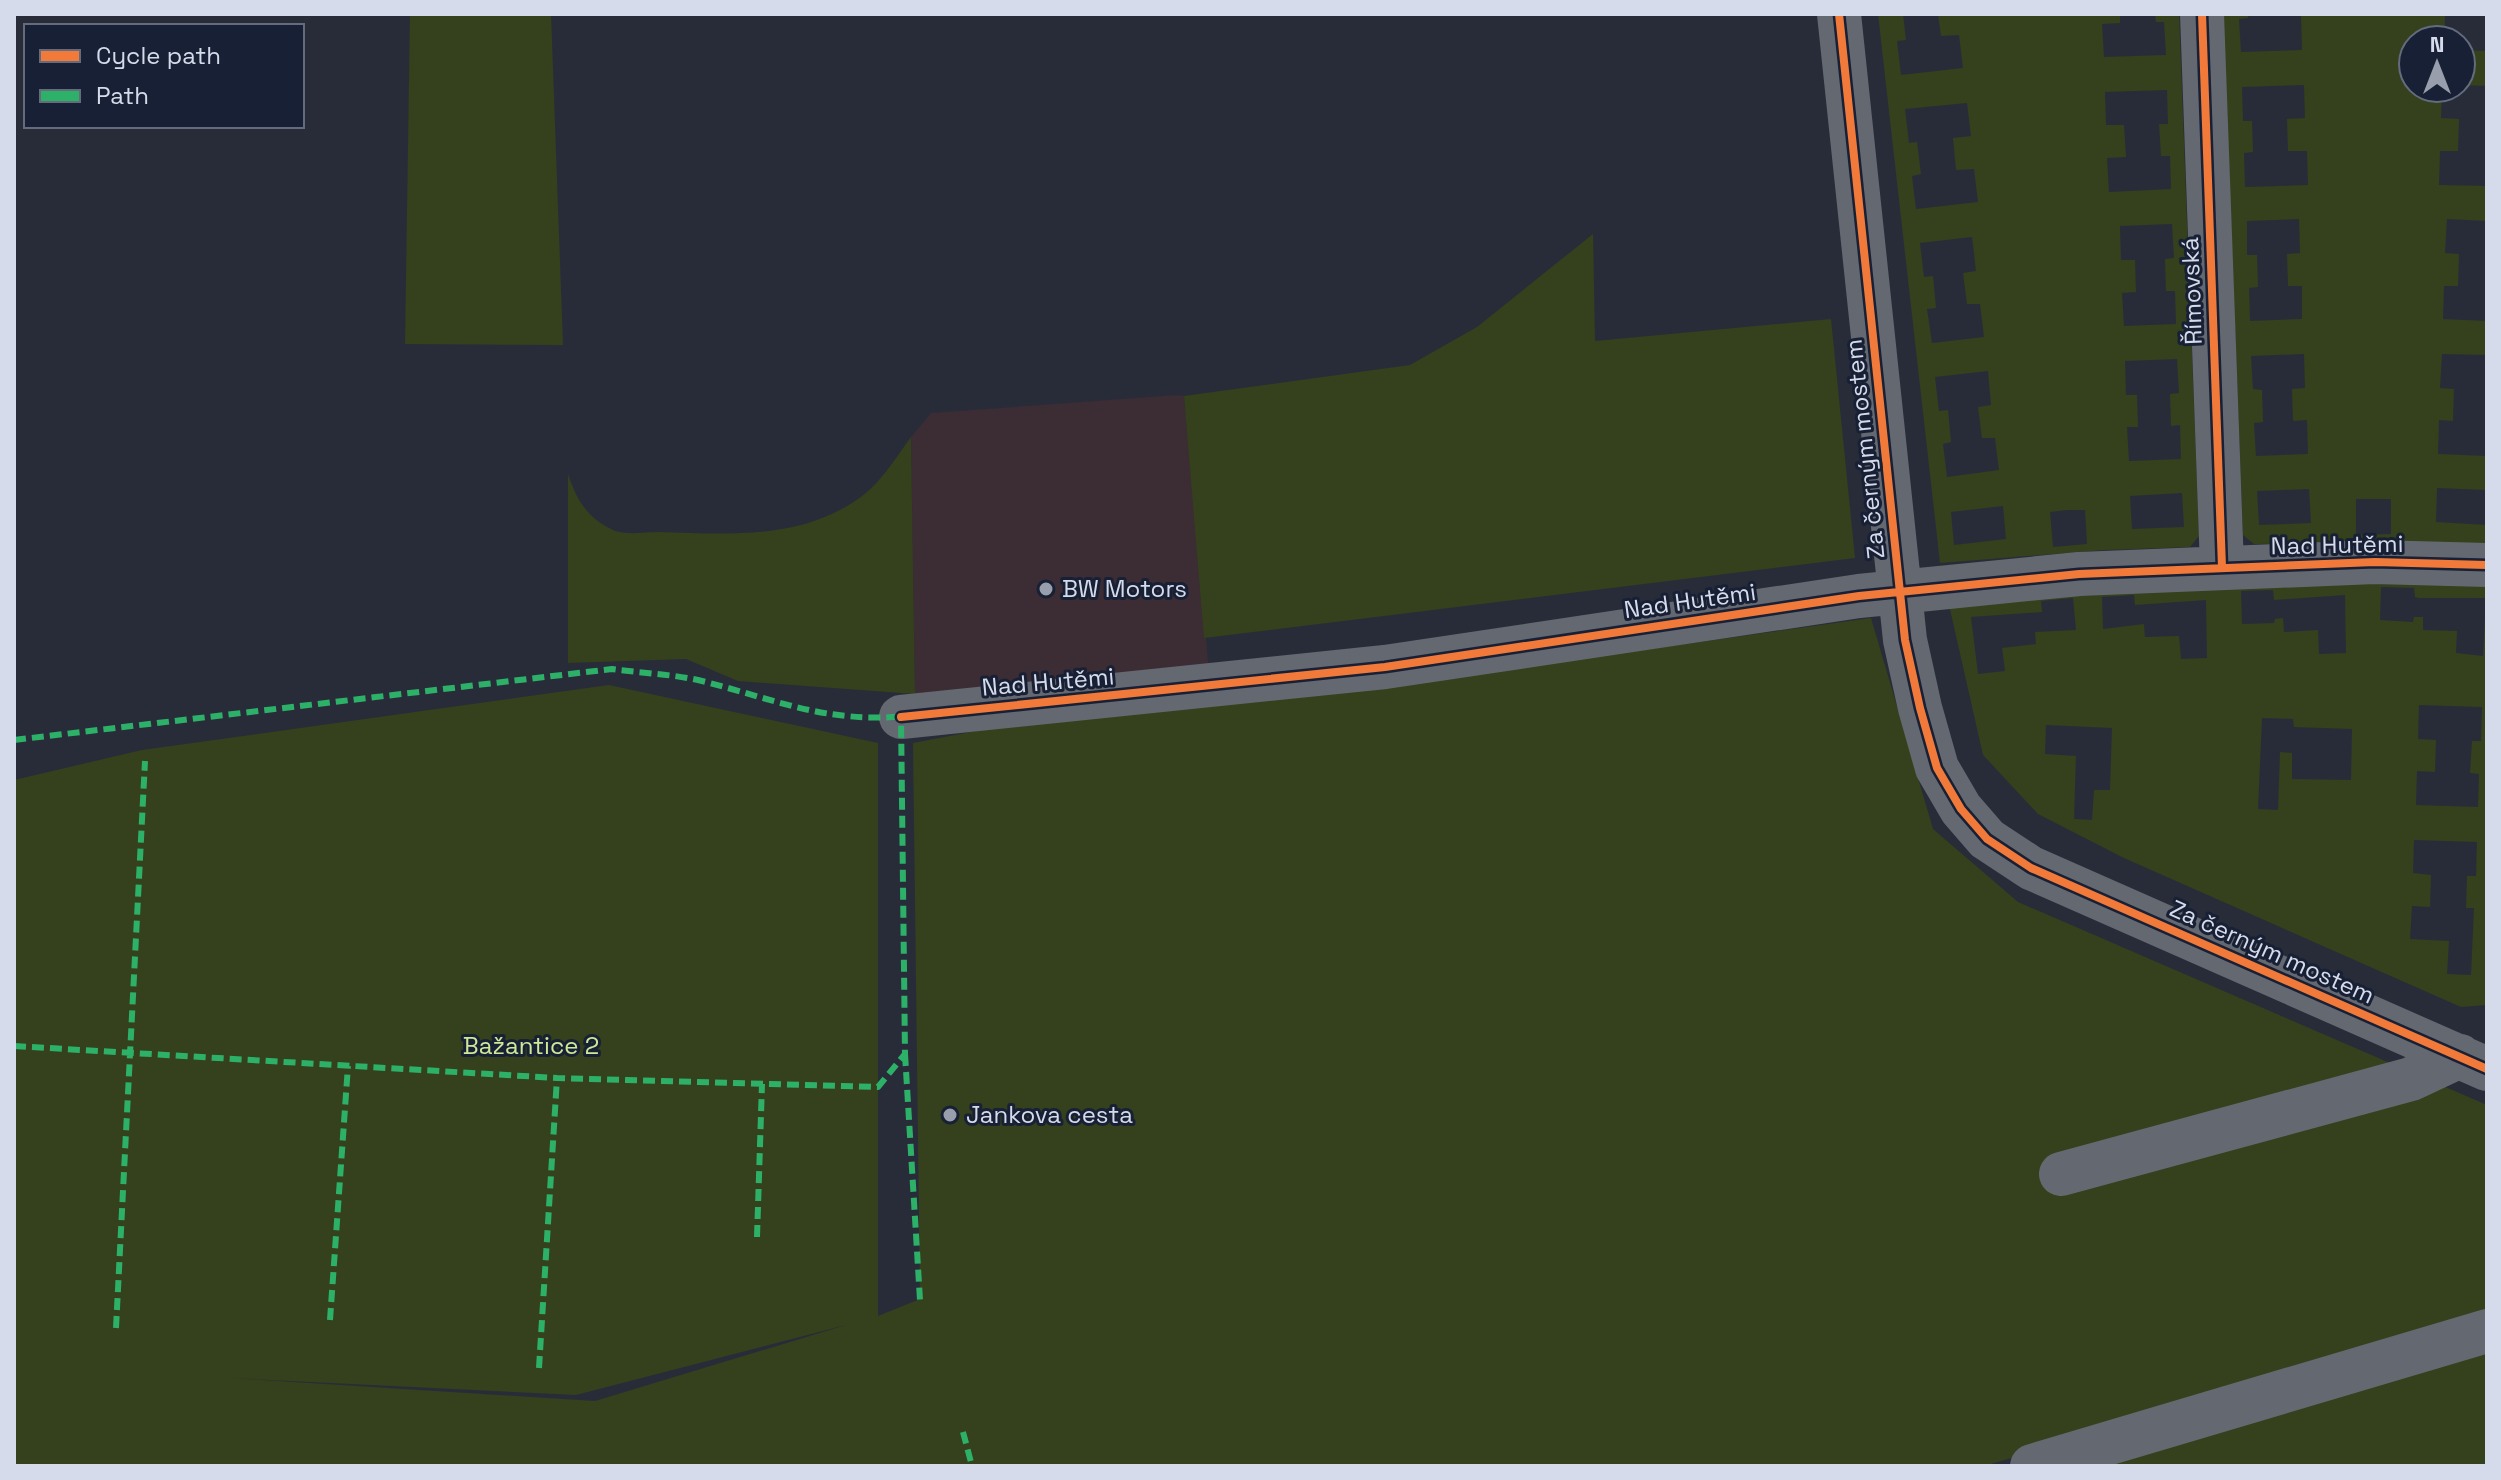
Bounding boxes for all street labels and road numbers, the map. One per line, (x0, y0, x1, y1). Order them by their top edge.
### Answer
street label: Římovská (2174, 236, 2209, 345)
street label: Za černým mostem (1838, 338, 1891, 560)
street label: Nad Hutěmi (2270, 528, 2404, 561)
street label: Nad Hutěmi (1622, 576, 1758, 625)
street label: Nad Hutěmi (980, 660, 1115, 703)
street label: Za černým mostem (2165, 892, 2379, 1011)

